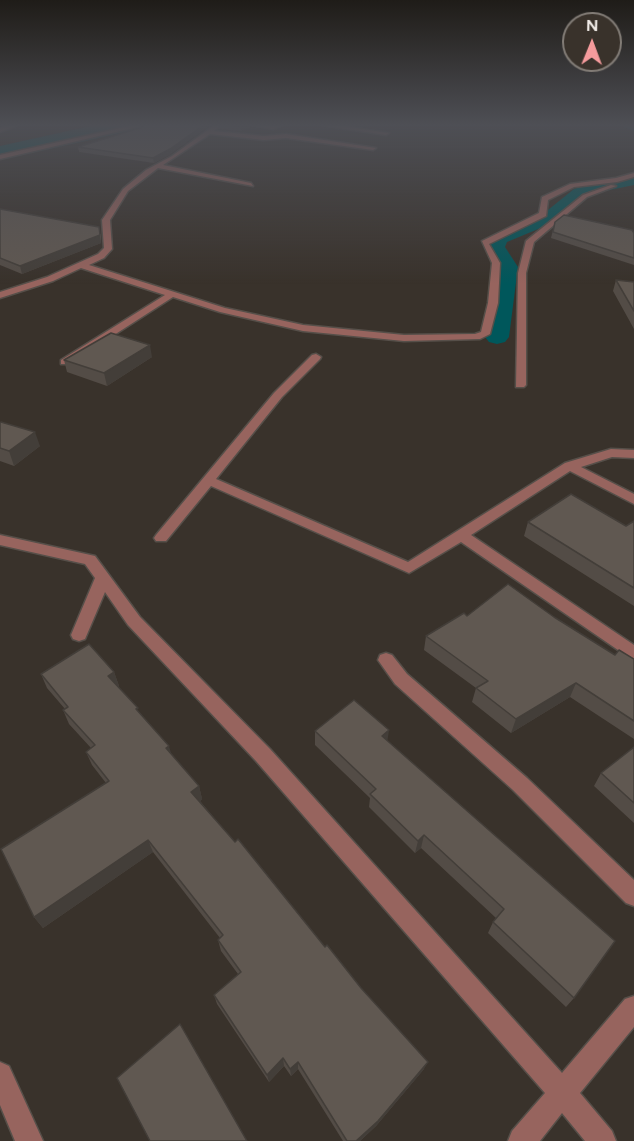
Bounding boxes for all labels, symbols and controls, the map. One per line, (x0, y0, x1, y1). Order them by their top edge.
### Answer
north arrow (562, 12, 622, 72)
text: N (586, 16, 599, 35)

